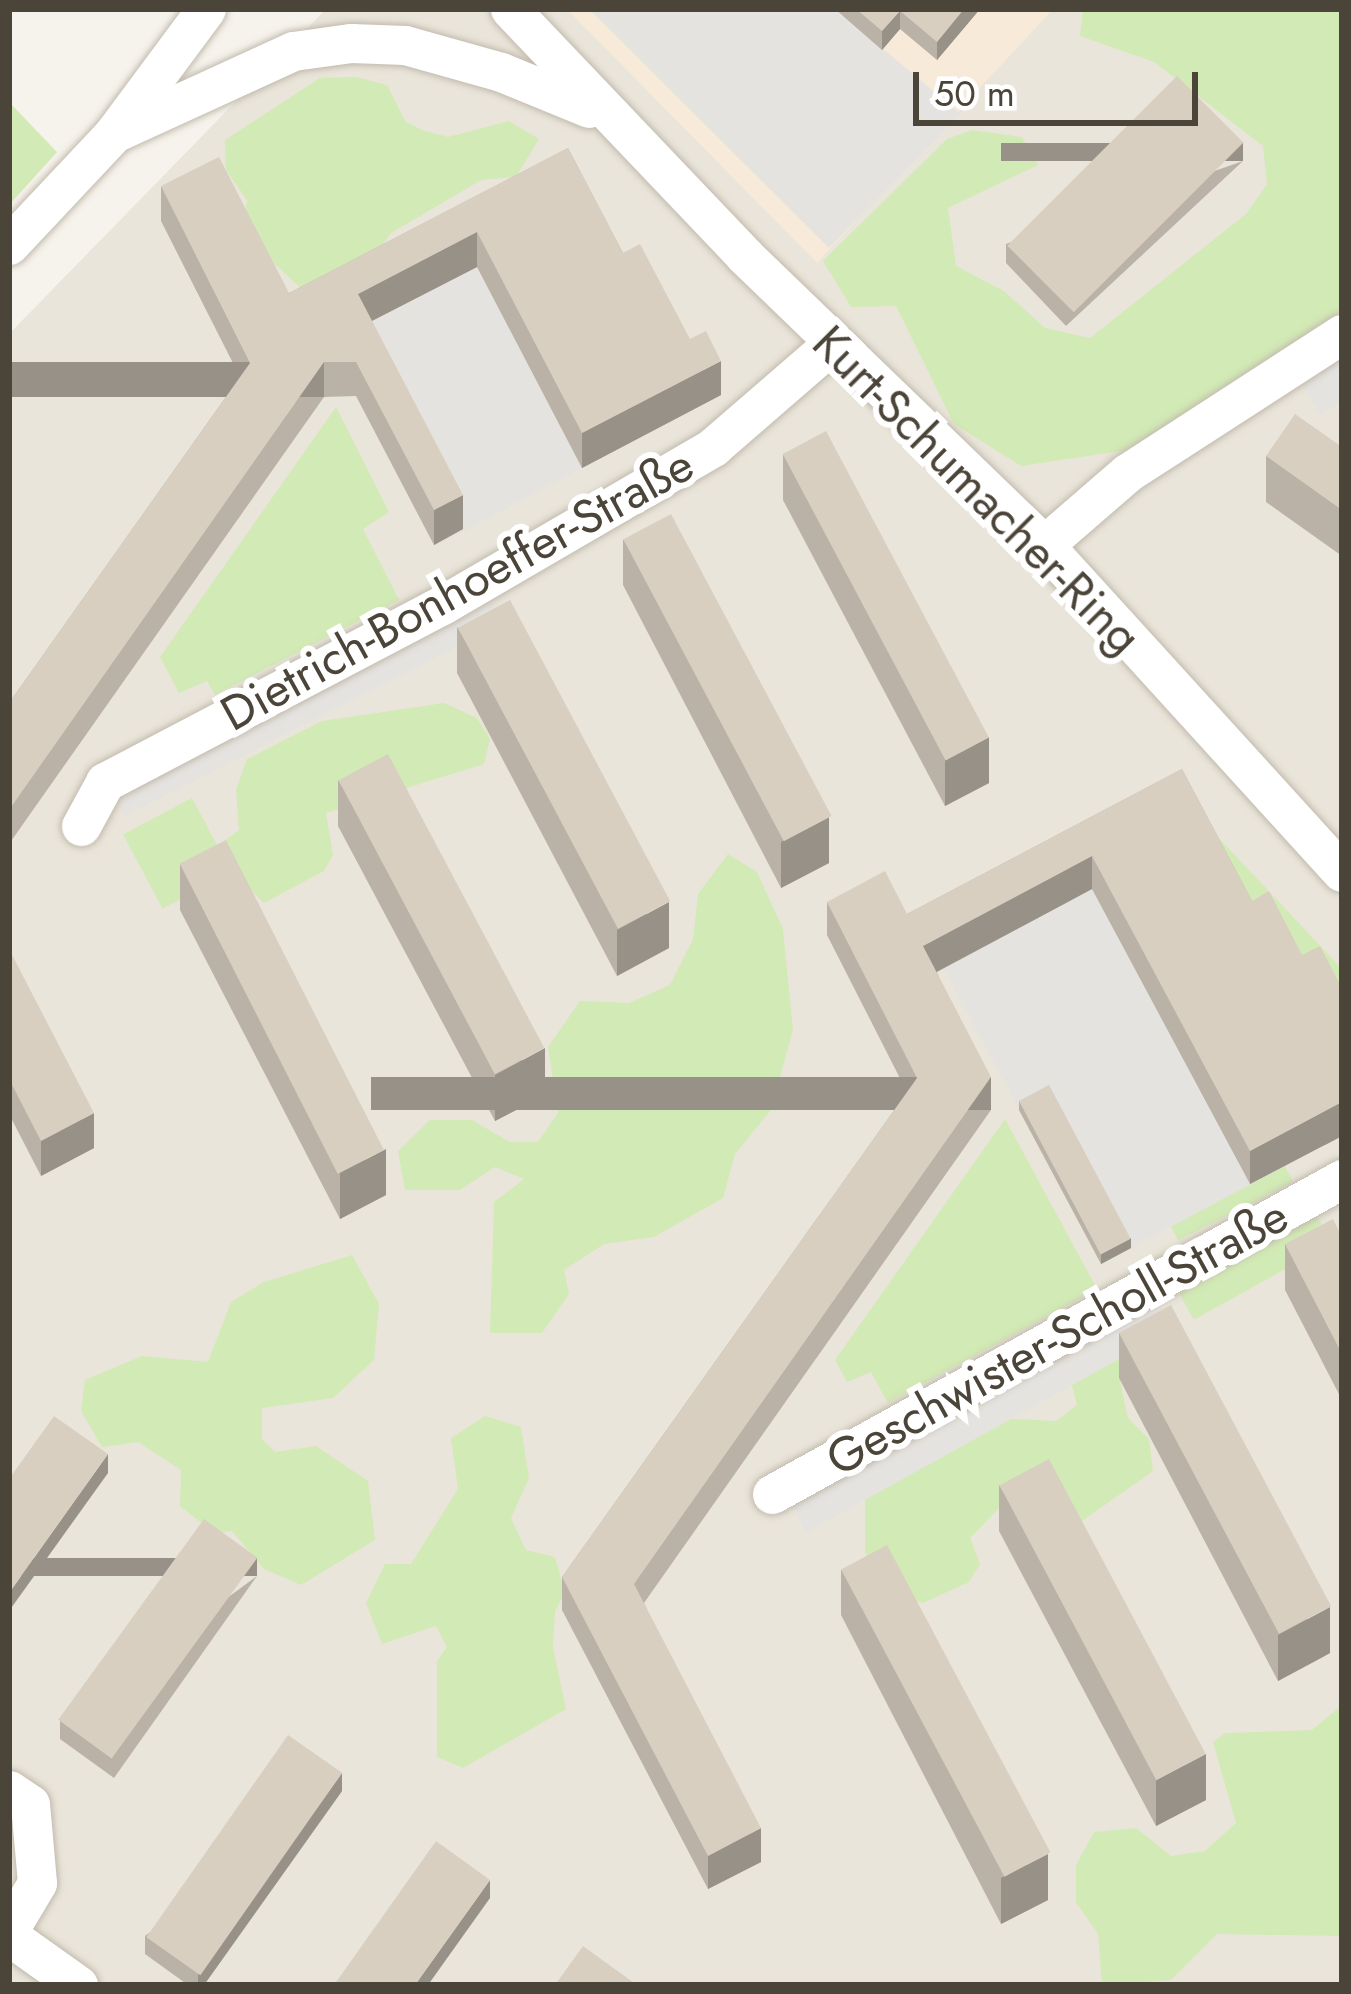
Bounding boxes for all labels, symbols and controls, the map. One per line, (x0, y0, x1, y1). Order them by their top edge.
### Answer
scale bar (919, 48, 1204, 122)
text: 50 m (934, 67, 1015, 119)
street label: Kurt-Schumacher-Ring (801, 314, 1153, 666)
street label: Dietrich-Bonhoeffer-Straße (211, 435, 703, 743)
street label: Geschwister-Scholl-Straße (816, 1186, 1298, 1488)

